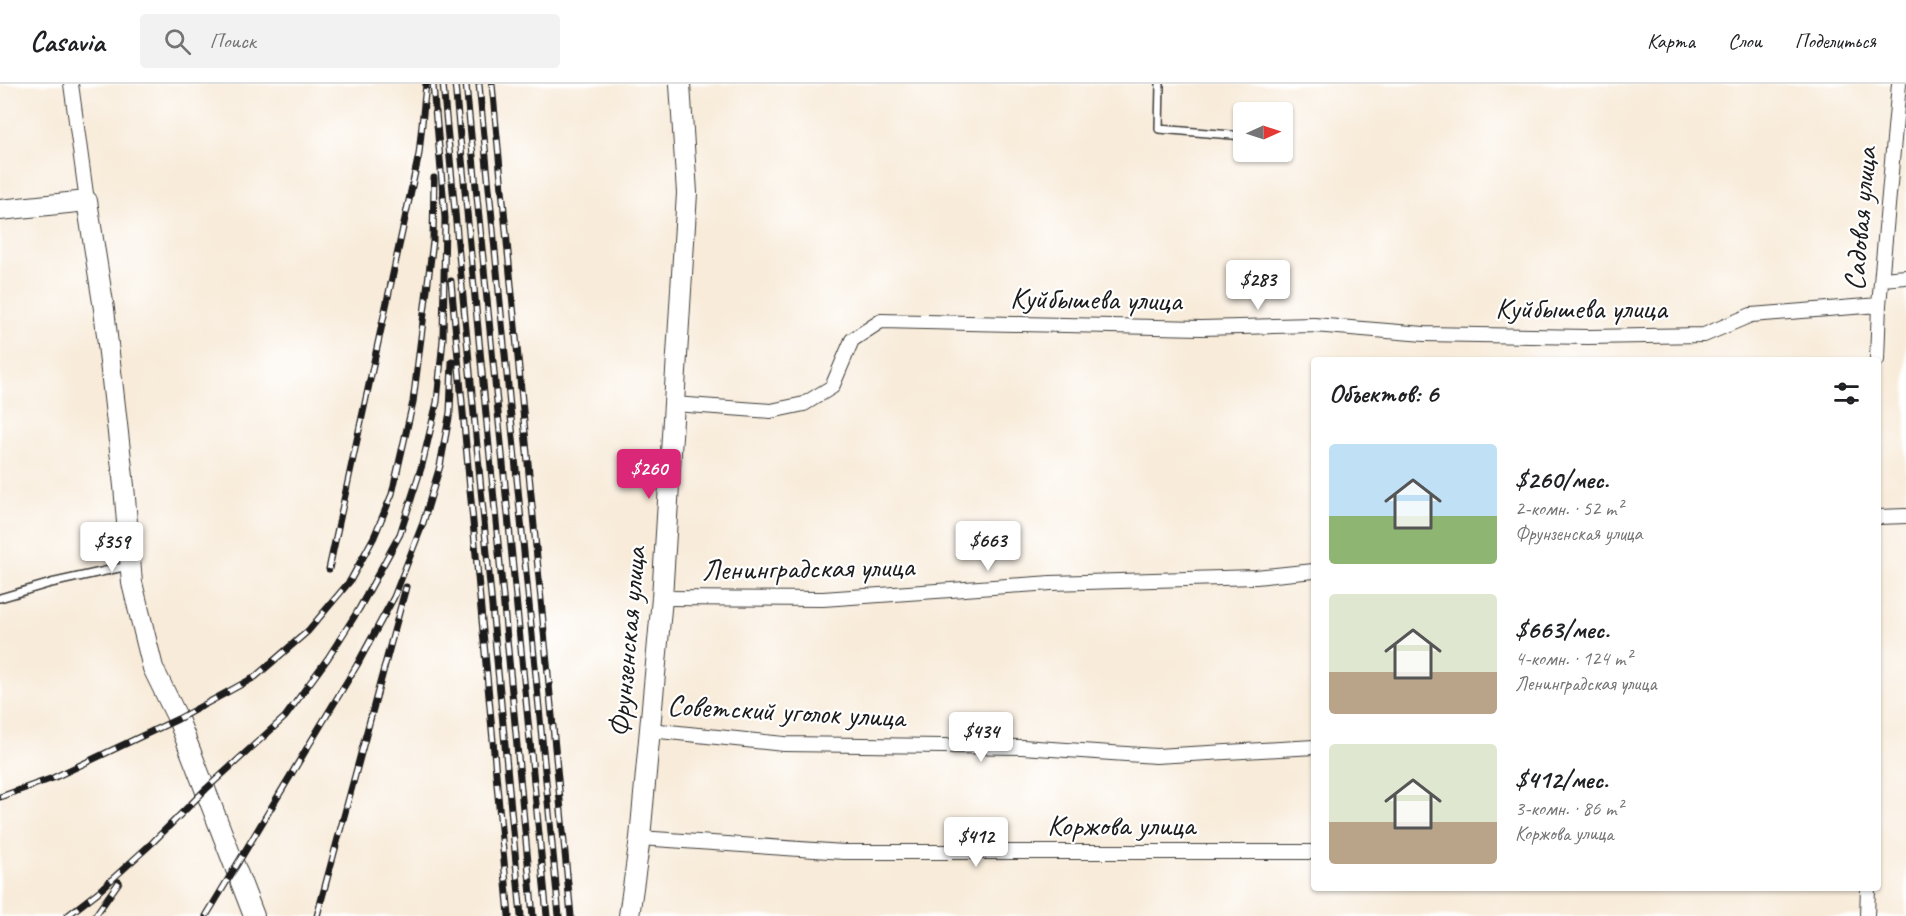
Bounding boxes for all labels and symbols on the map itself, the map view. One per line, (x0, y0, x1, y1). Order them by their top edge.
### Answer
north arrow (1233, 102, 1293, 162)
street label: Садовая улица (1835, 144, 1885, 292)
pin: $283 (1222, 260, 1294, 311)
street label: Куйбышева улица (1010, 279, 1184, 320)
street label: Куйбышева улица (1495, 289, 1669, 327)
pin: $260 (613, 449, 685, 500)
pin: $663 (952, 521, 1024, 572)
pin: $359 (76, 522, 148, 573)
street label: Фрунзенская улица (600, 543, 654, 739)
street label: Ленинградская улица (702, 547, 916, 589)
street label: Советский уголок улица (666, 686, 909, 736)
pin: $434 (945, 712, 1017, 763)
street label: Коржова улица (1047, 806, 1198, 844)
pin: $412 (940, 817, 1012, 868)

